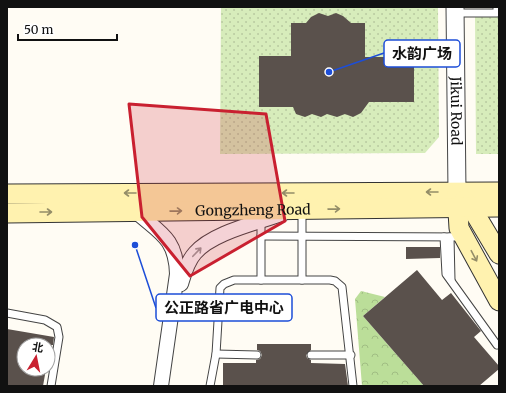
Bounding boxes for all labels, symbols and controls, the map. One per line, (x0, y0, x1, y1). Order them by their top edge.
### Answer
scale bar (18, 16, 117, 42)
text: 50 m (24, 22, 53, 37)
callout: 水韵广场 (384, 40, 460, 67)
text: 水韵广场 (392, 44, 452, 63)
street label: Jikui Road (447, 75, 466, 146)
one-way arrow (426, 188, 439, 196)
one-way arrow (124, 189, 137, 197)
one-way arrow (282, 189, 295, 197)
street label: Gongzheng Road (195, 200, 311, 220)
one-way arrow (327, 205, 340, 213)
one-way arrow (169, 207, 182, 215)
one-way arrow (39, 208, 52, 216)
one-way arrow (192, 247, 202, 257)
one-way arrow (471, 250, 478, 262)
callout: 公正路省广电中心 (156, 294, 292, 321)
text: 公正路省广电中心 (164, 298, 284, 317)
north arrow (16, 337, 56, 377)
text: 北 (31, 339, 44, 355)

